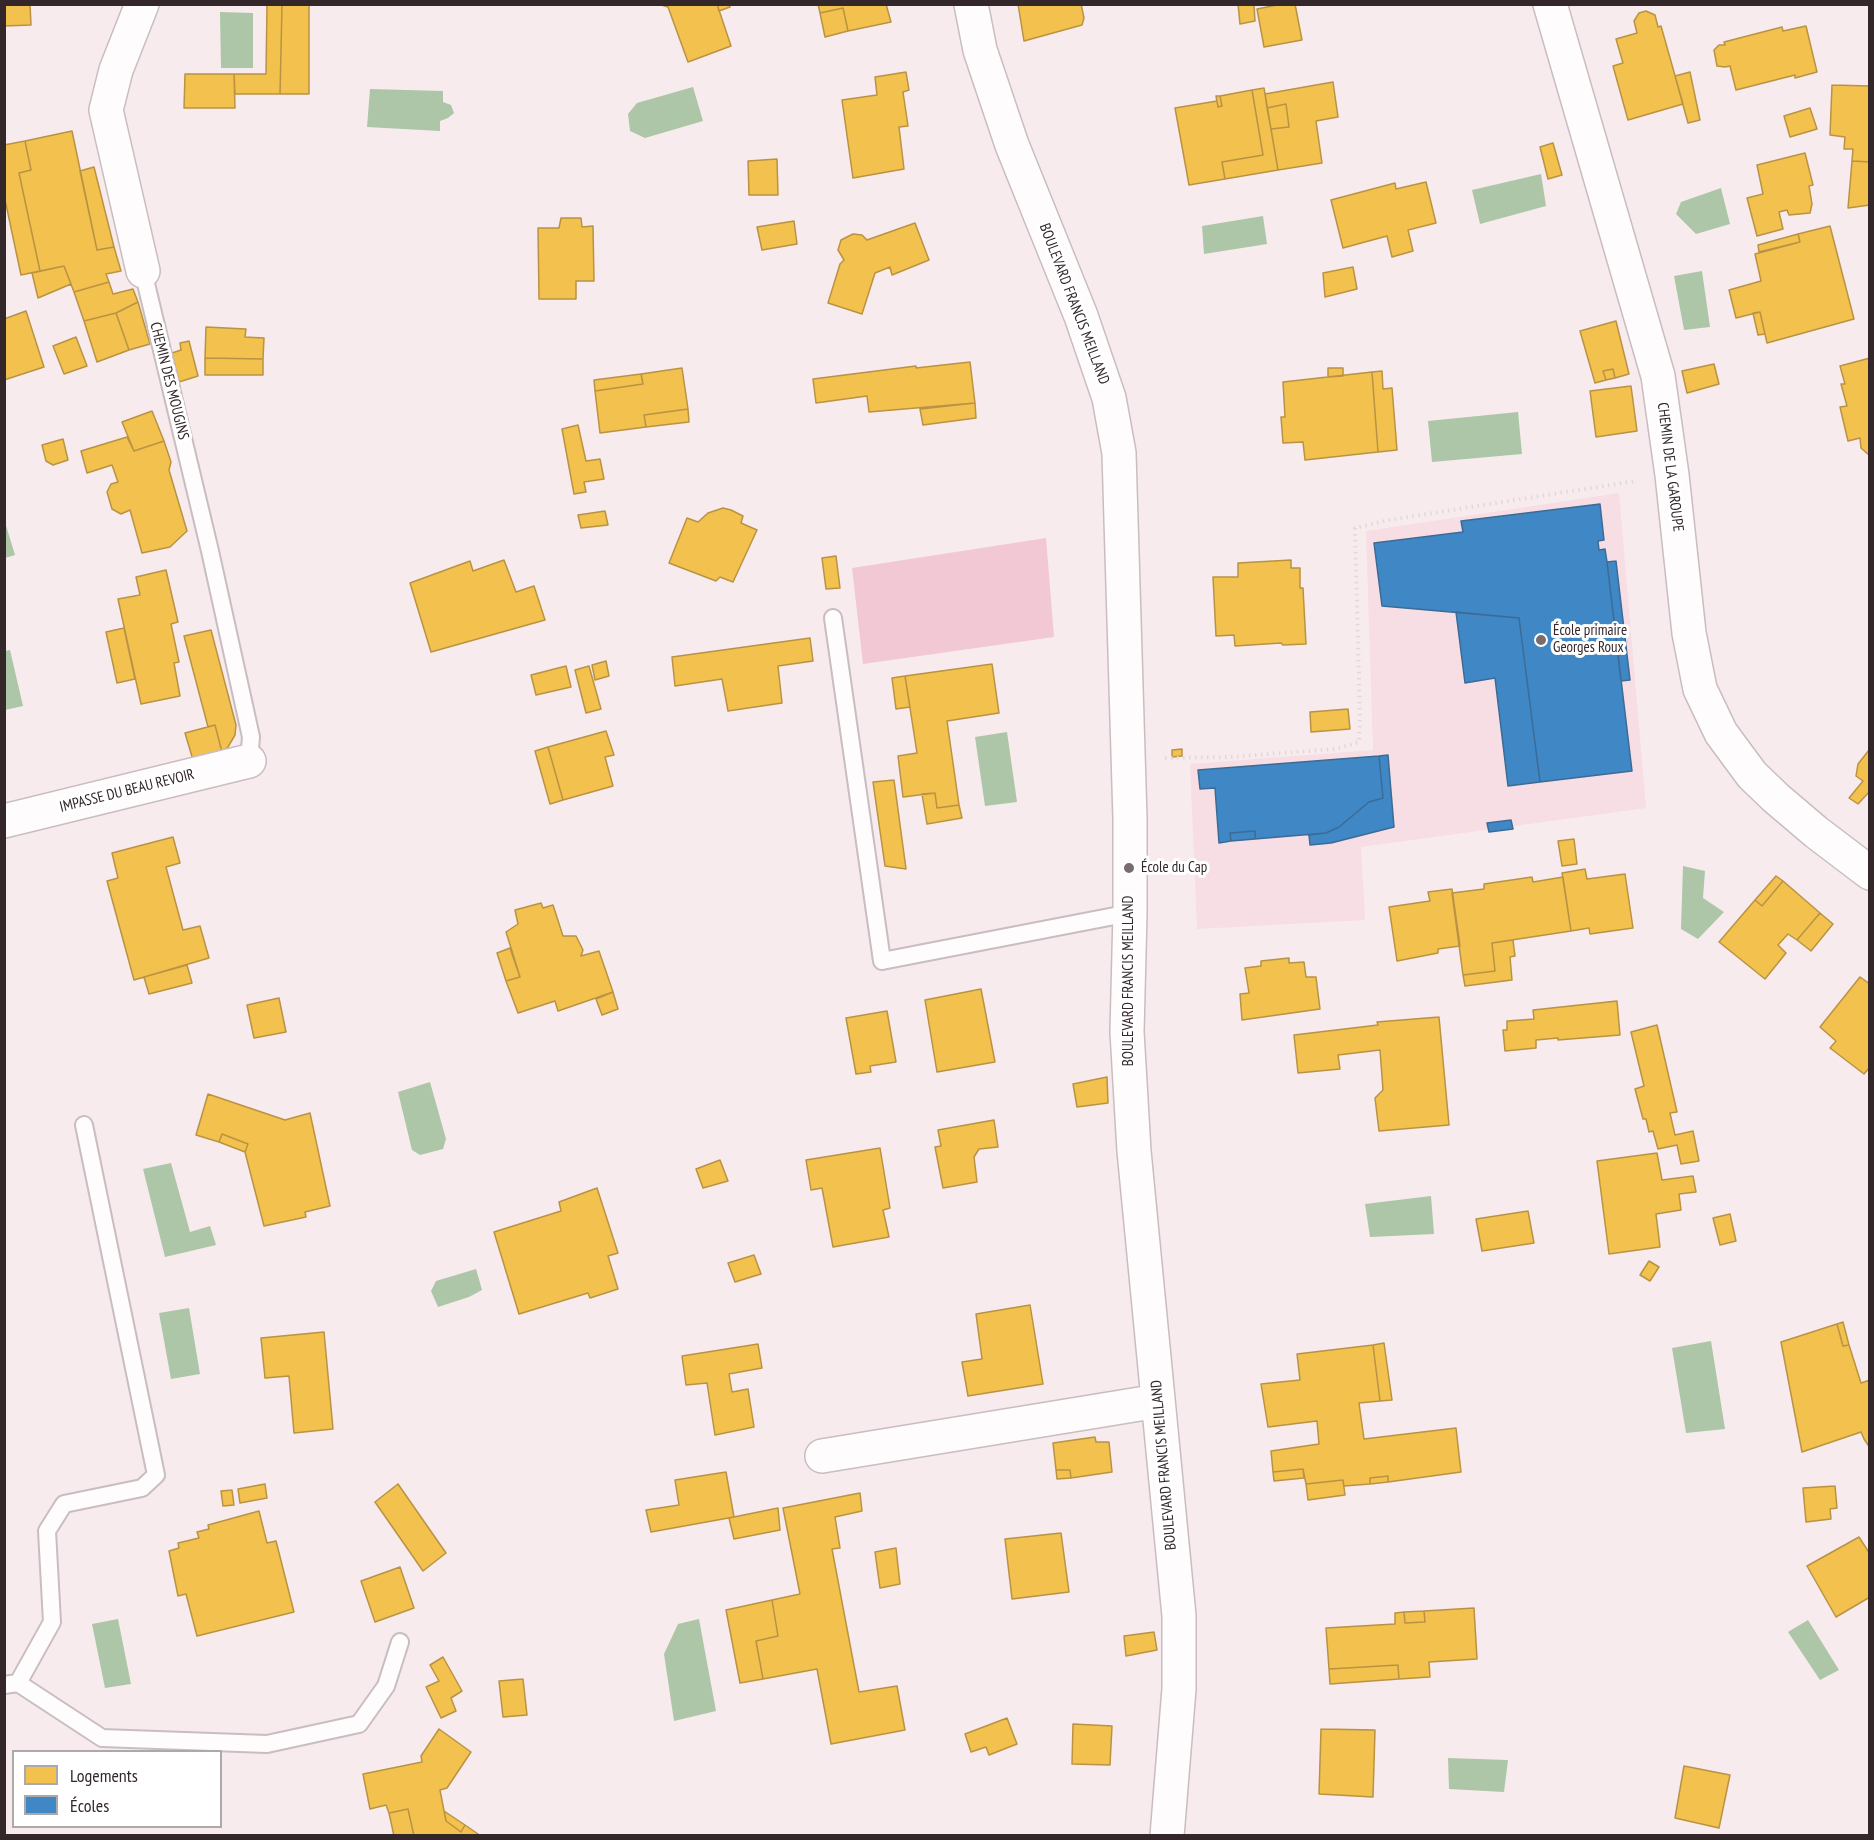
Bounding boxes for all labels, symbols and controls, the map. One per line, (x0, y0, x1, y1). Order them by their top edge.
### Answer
street label: BOULEVARD FRANCIS MEILLAND (1035, 221, 1113, 387)
street label: CHEMIN DES MOUGINS (146, 320, 192, 442)
street label: CHEMIN DE LA GAROUPE (1653, 401, 1687, 533)
place label: École primaire Georges Roux (1553, 622, 1627, 657)
marker: École primaire Georges Roux (1534, 633, 1548, 647)
street label: IMPASSE DU BEAU REVOIR (58, 766, 196, 816)
place label: École du Cap (1141, 859, 1207, 877)
marker: École du Cap (1122, 861, 1136, 875)
street label: BOULEVARD FRANCIS MEILLAND (1120, 896, 1138, 1066)
street label: BOULEVARD FRANCIS MEILLAND (1148, 1379, 1180, 1551)
legend (12, 1750, 222, 1828)
text: Logements (70, 1764, 138, 1787)
text: Écoles (70, 1794, 109, 1817)

